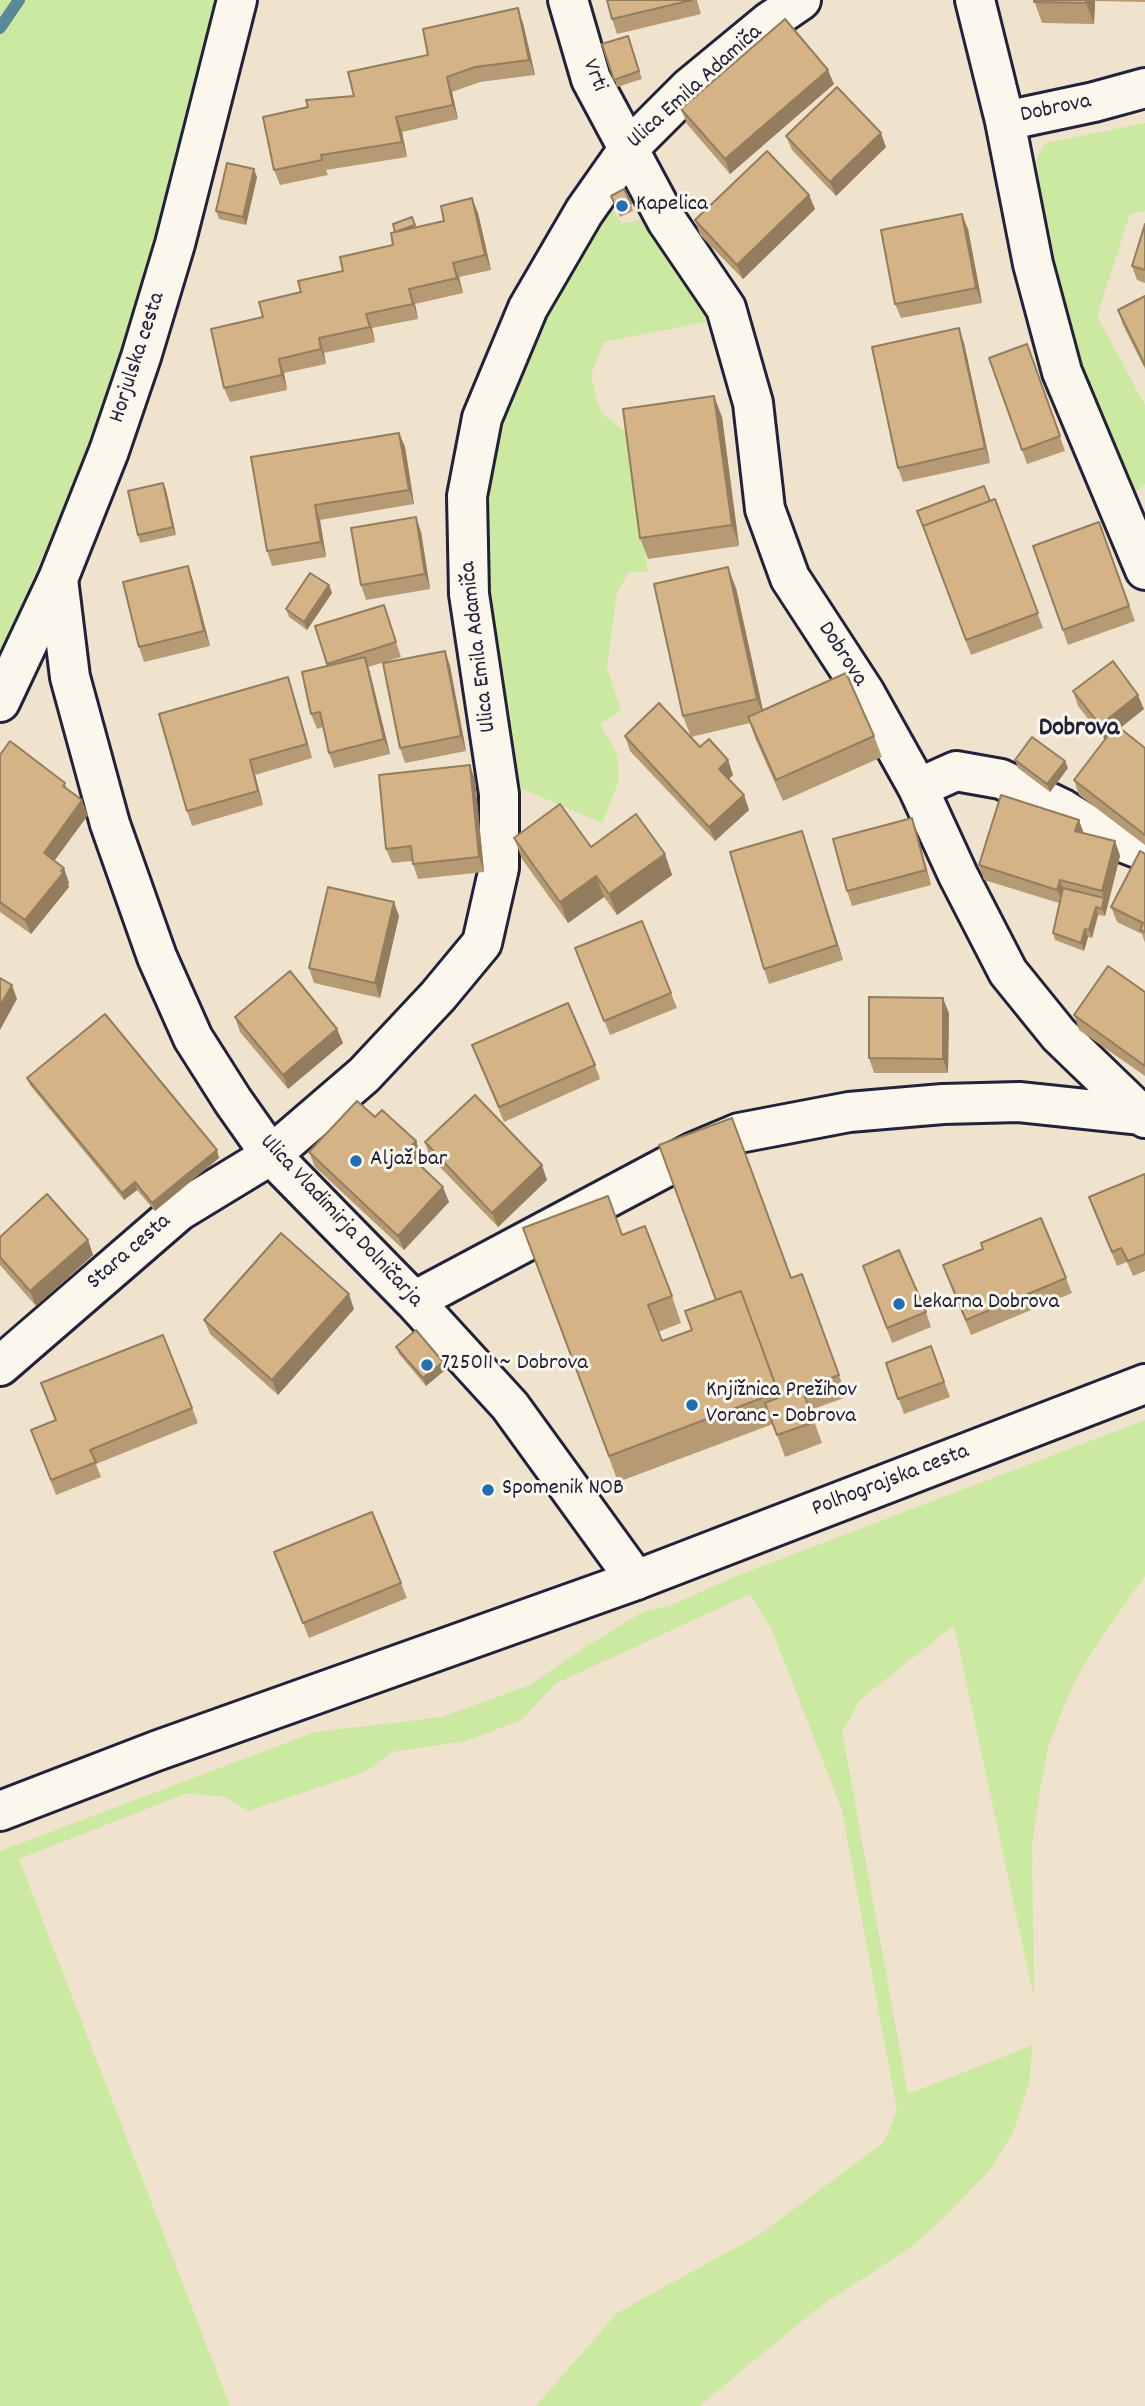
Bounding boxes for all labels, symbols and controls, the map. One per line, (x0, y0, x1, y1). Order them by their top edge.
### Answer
street label: Ulica Emila Adamiča (623, 20, 769, 156)
street label: Vrti (574, 56, 612, 96)
street label: Dobrova (1018, 89, 1094, 131)
place label: Kapelica (636, 192, 708, 220)
marker: Kapelica (614, 198, 630, 214)
street label: Horjulska cesta (105, 289, 173, 427)
street label: Ulica Emila Adamiča (456, 560, 504, 734)
street label: Dobrova (810, 618, 872, 692)
district label: Dobrova (1039, 714, 1119, 746)
street label: Ulica Vladimirja Dolničarja (253, 1130, 427, 1314)
place label: Aljaž bar (370, 1147, 447, 1175)
marker: Aljaž bar (348, 1153, 364, 1169)
street label: Stara cesta (82, 1209, 178, 1297)
place label: Lekarna Dobrova (913, 1290, 1059, 1318)
marker: Lekarna Dobrova (891, 1296, 907, 1312)
place label: 725011 ~ Dobrova (441, 1351, 588, 1379)
marker: 725011 ~ Dobrova (419, 1357, 435, 1373)
place label: Knjižnica Prežihov Voranc - Dobrova (706, 1378, 857, 1432)
marker: Knjižnica Prežihov Voranc - Dobrova (684, 1397, 700, 1413)
street label: Polhograjska cesta (809, 1439, 973, 1525)
place label: Spomenik NOB (502, 1476, 624, 1504)
marker: Spomenik NOB (480, 1482, 496, 1498)

